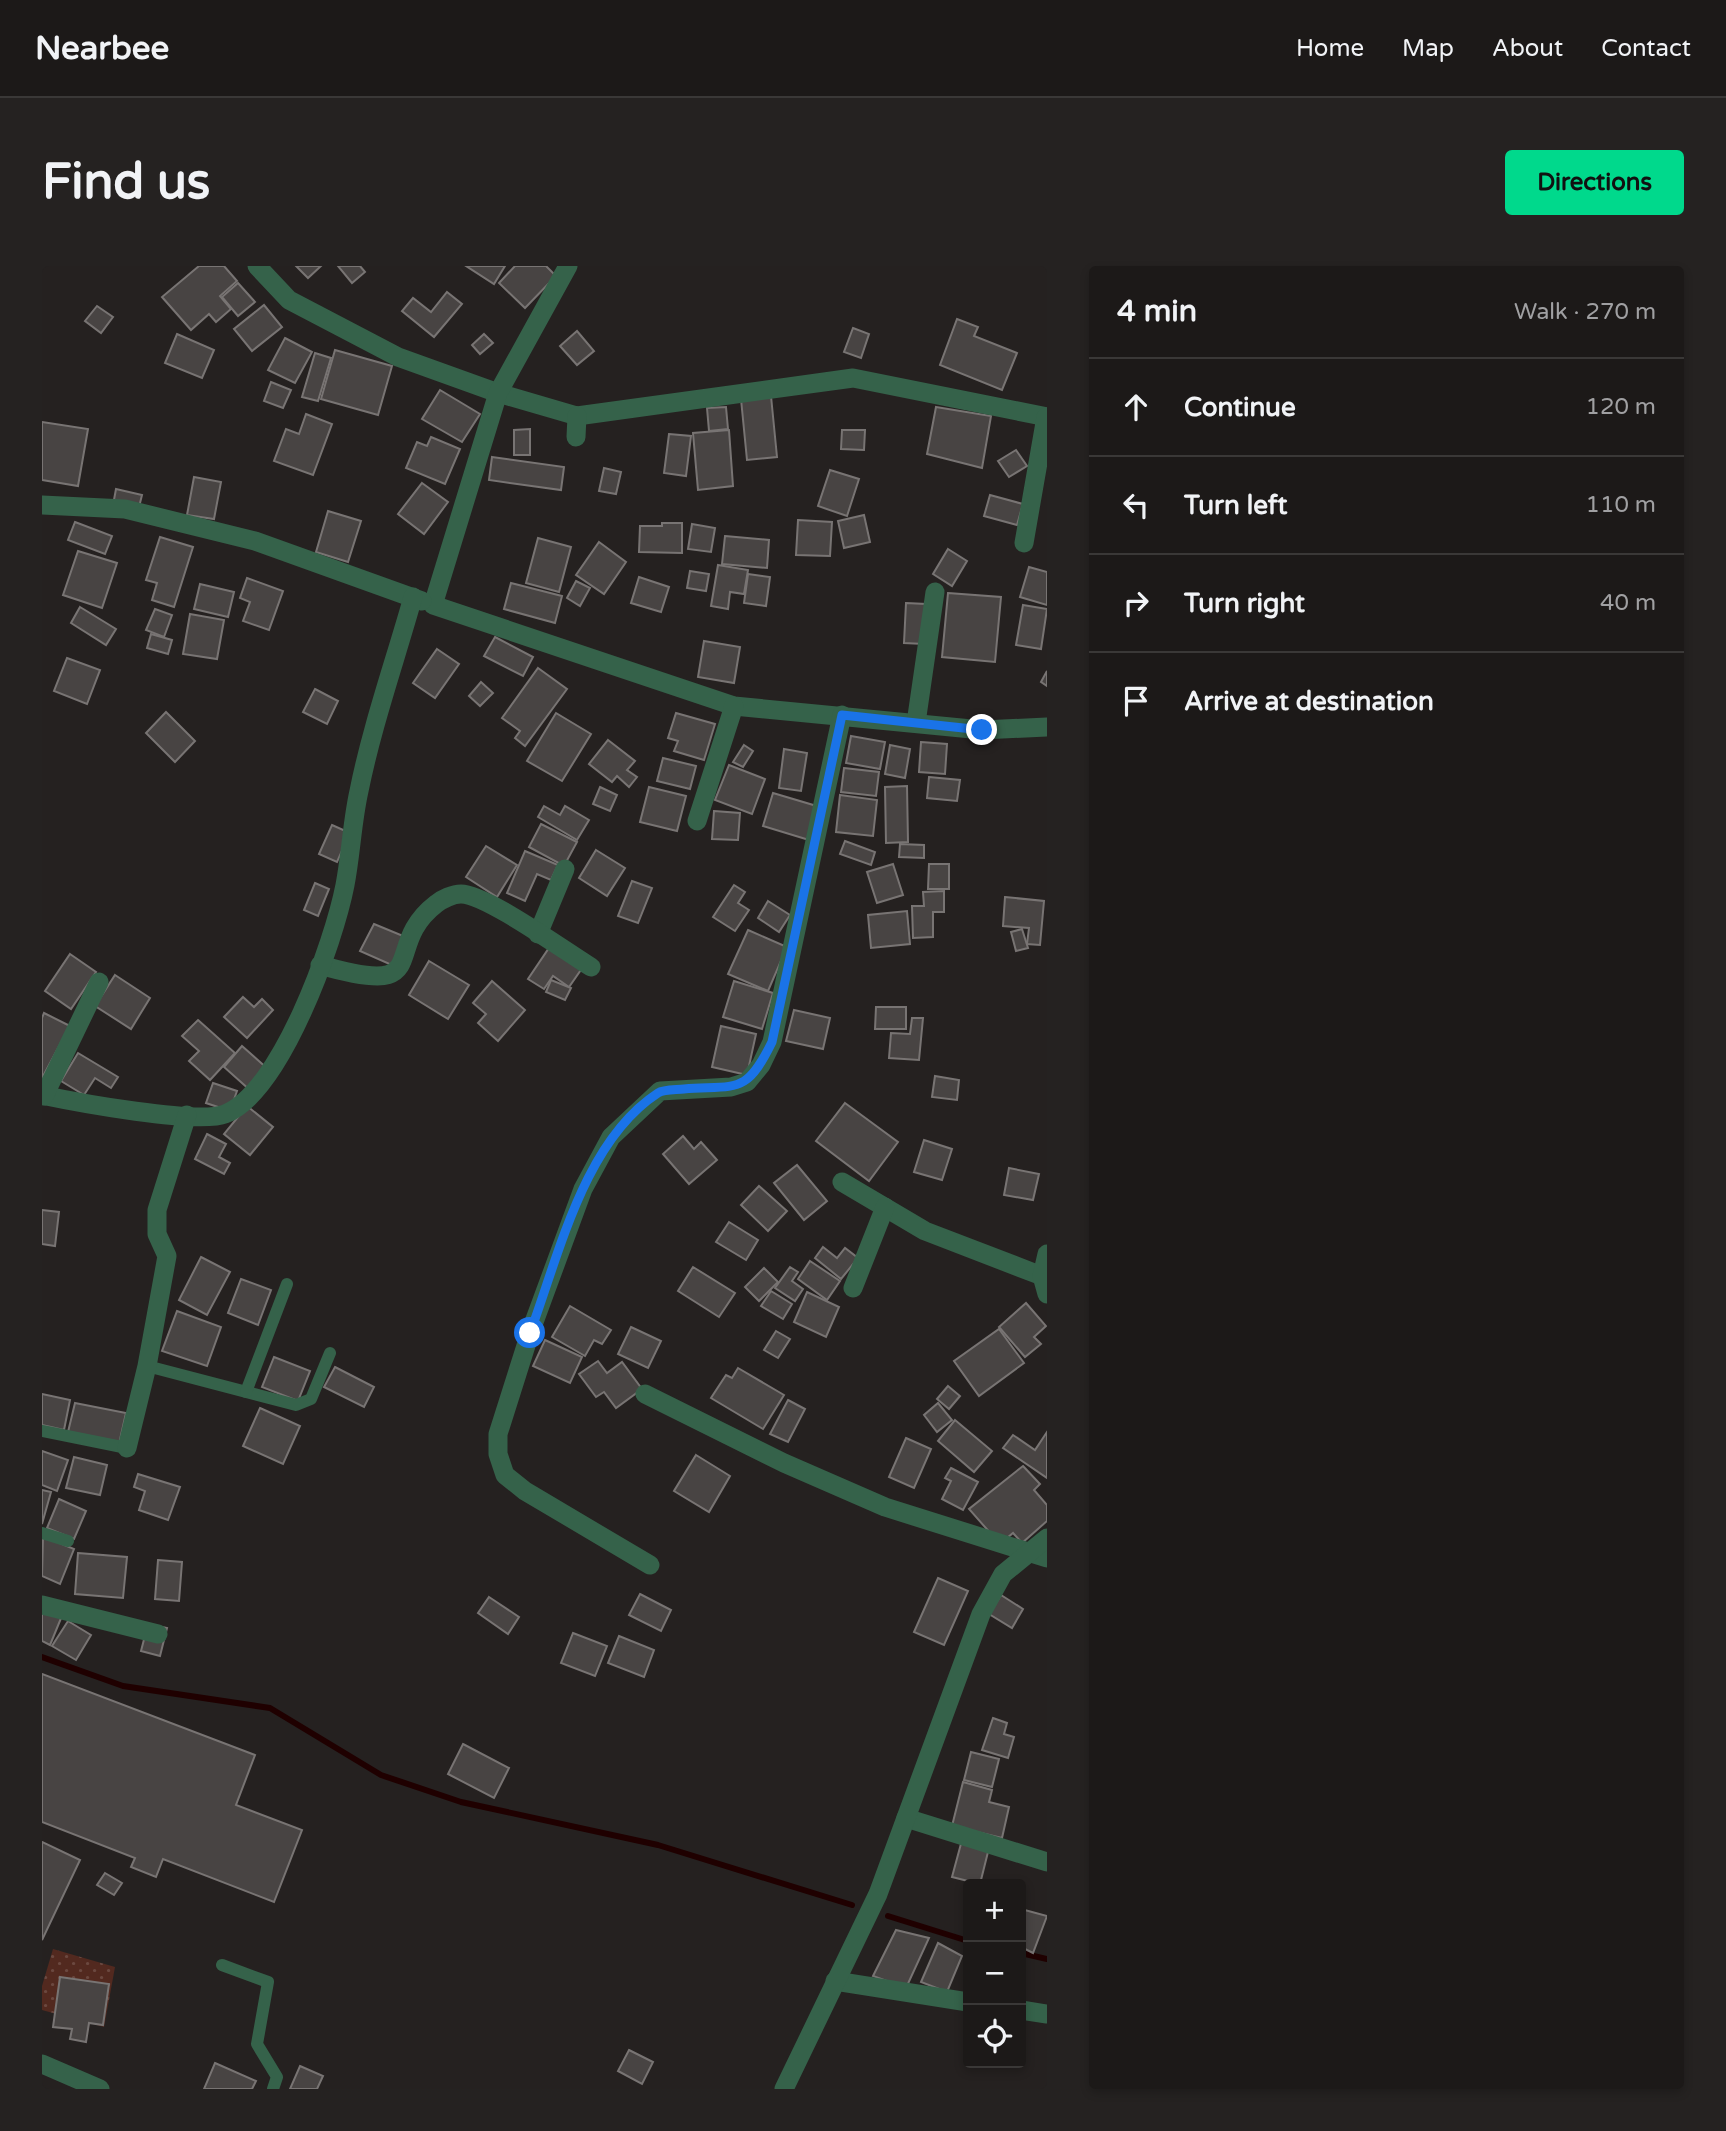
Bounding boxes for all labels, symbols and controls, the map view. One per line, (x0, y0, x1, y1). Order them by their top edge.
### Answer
text: Nearbee (35, 29, 169, 68)
text: Home (1296, 34, 1364, 63)
text: Map (1402, 34, 1454, 63)
text: About (1492, 34, 1563, 63)
text: Contact (1601, 34, 1691, 63)
button: Directions (1505, 150, 1684, 215)
text: Find us (42, 153, 210, 212)
text: 4 min (1117, 293, 1197, 330)
text: Walk · 270 m (1514, 298, 1656, 326)
icon: ahead (1117, 388, 1155, 426)
text: Continue (1184, 392, 1296, 423)
text: 120 m (1586, 393, 1656, 421)
icon: left (1117, 486, 1155, 524)
text: Turn left (1184, 490, 1287, 521)
text: 110 m (1586, 491, 1656, 519)
icon: right (1117, 584, 1155, 622)
text: Turn right (1184, 588, 1305, 619)
text: 40 m (1600, 589, 1656, 617)
icon: arrive (1117, 682, 1155, 720)
text: Arrive at destination (1184, 686, 1434, 717)
route end (966, 714, 997, 745)
route start (514, 1317, 545, 1348)
map controls (963, 1879, 1026, 2068)
button: + (963, 1879, 1026, 1942)
button: − (963, 1942, 1026, 2005)
button: locate (963, 2005, 1026, 2068)

